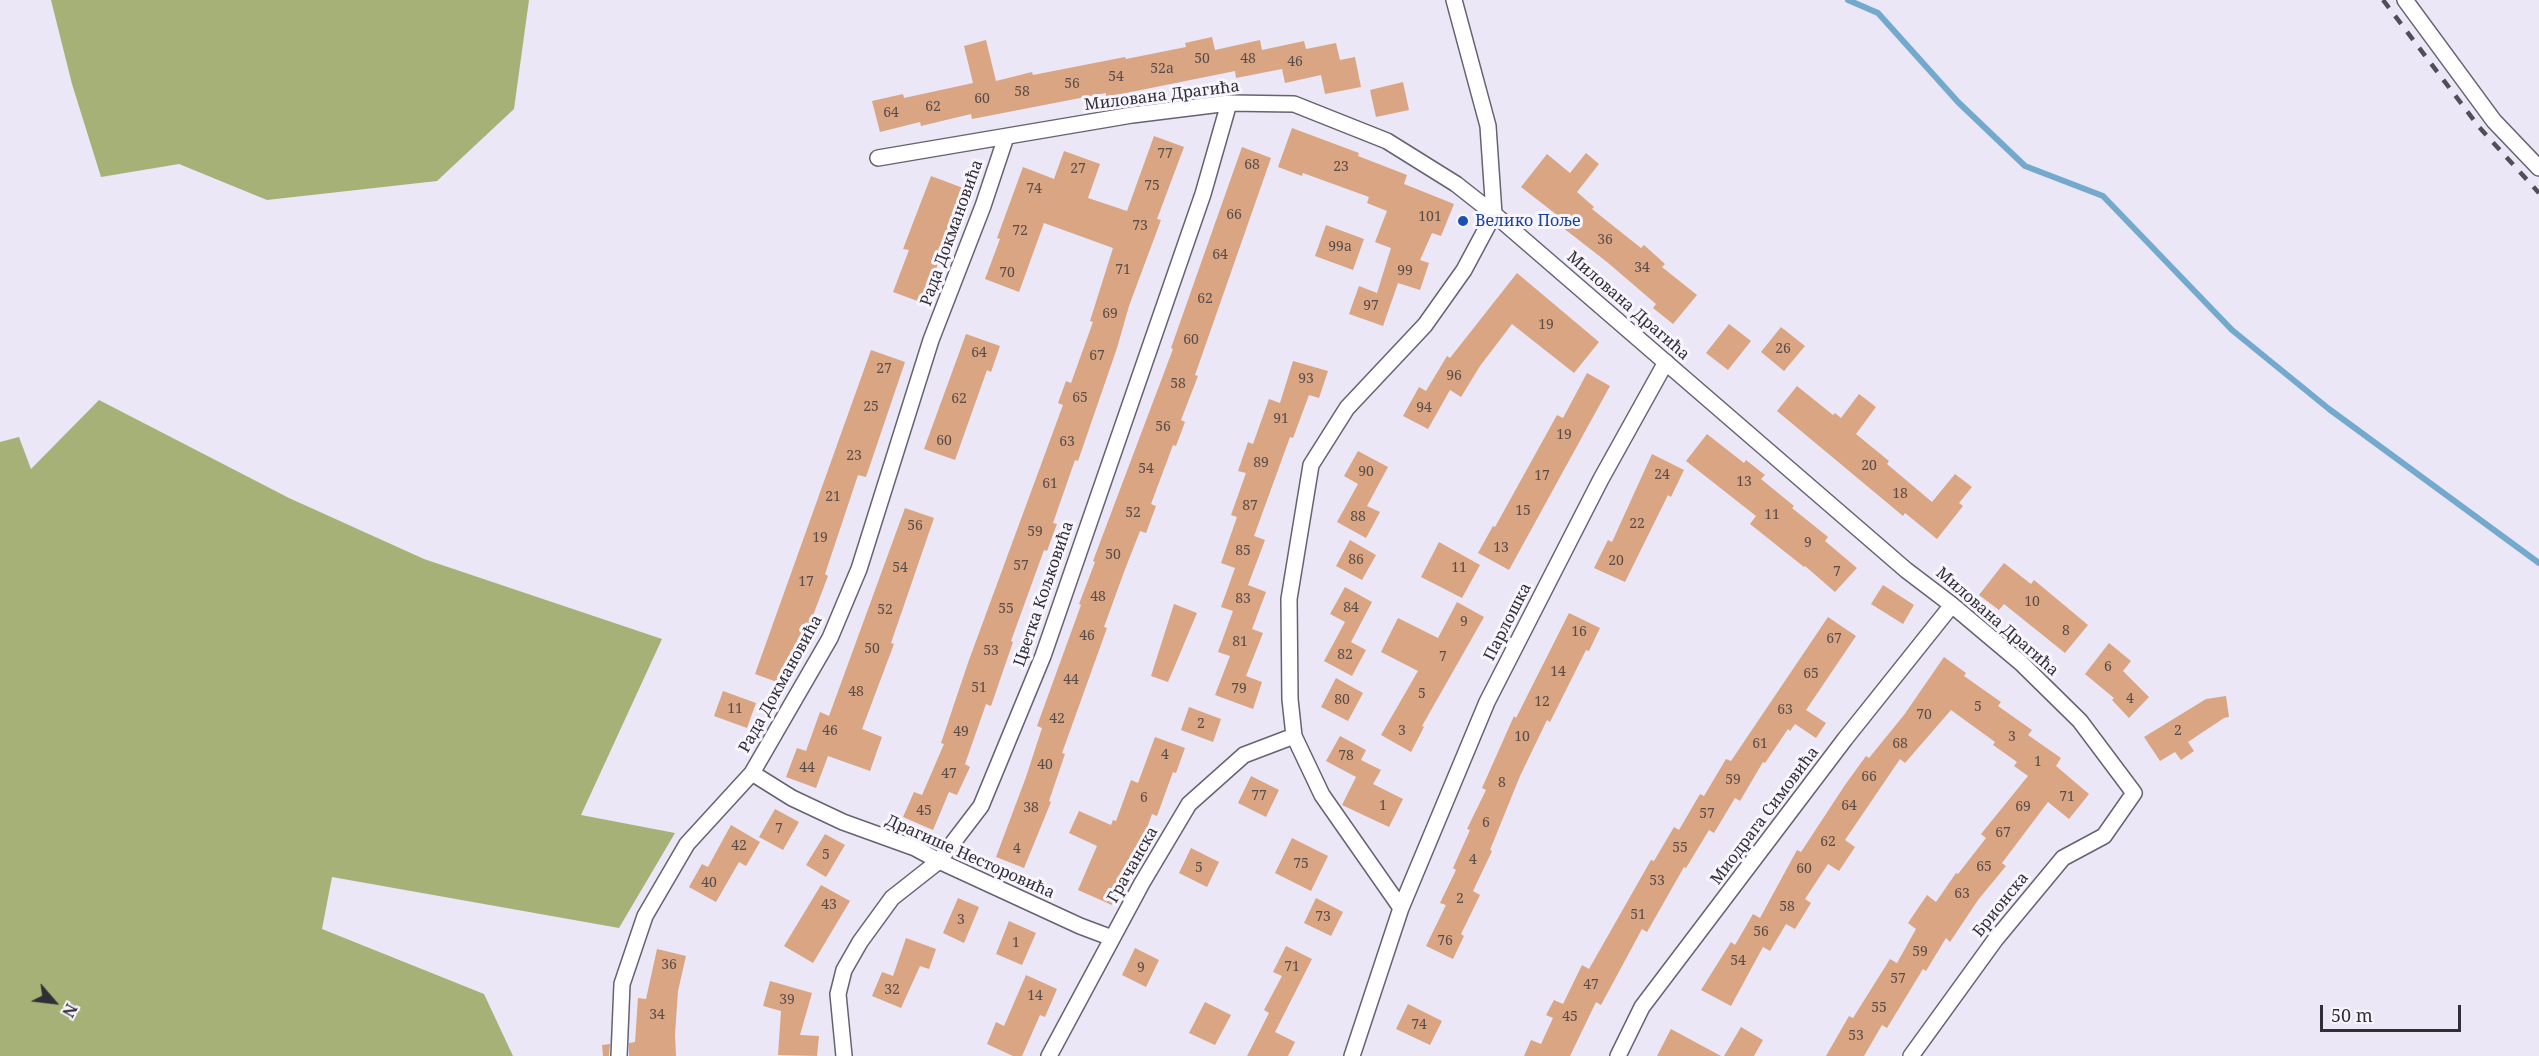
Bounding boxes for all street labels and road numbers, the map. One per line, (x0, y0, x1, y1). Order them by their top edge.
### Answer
street label: Милована Драгића (1083, 77, 1241, 115)
street label: Рада Докмановића (917, 157, 987, 309)
street label: Милована Драгића (1563, 247, 1693, 365)
street label: Цветка Кољковића (1010, 519, 1078, 669)
street label: Милована Драгића (1932, 563, 2062, 681)
street label: Парлошка (1480, 580, 1536, 664)
street label: Рада Докмановића (735, 612, 827, 756)
street label: Миодрага Симовића (1707, 743, 1823, 889)
street label: Драгише Несторовића (882, 811, 1058, 903)
street label: Грачанска (1104, 824, 1162, 906)
street label: Брионска (1969, 869, 2033, 941)

